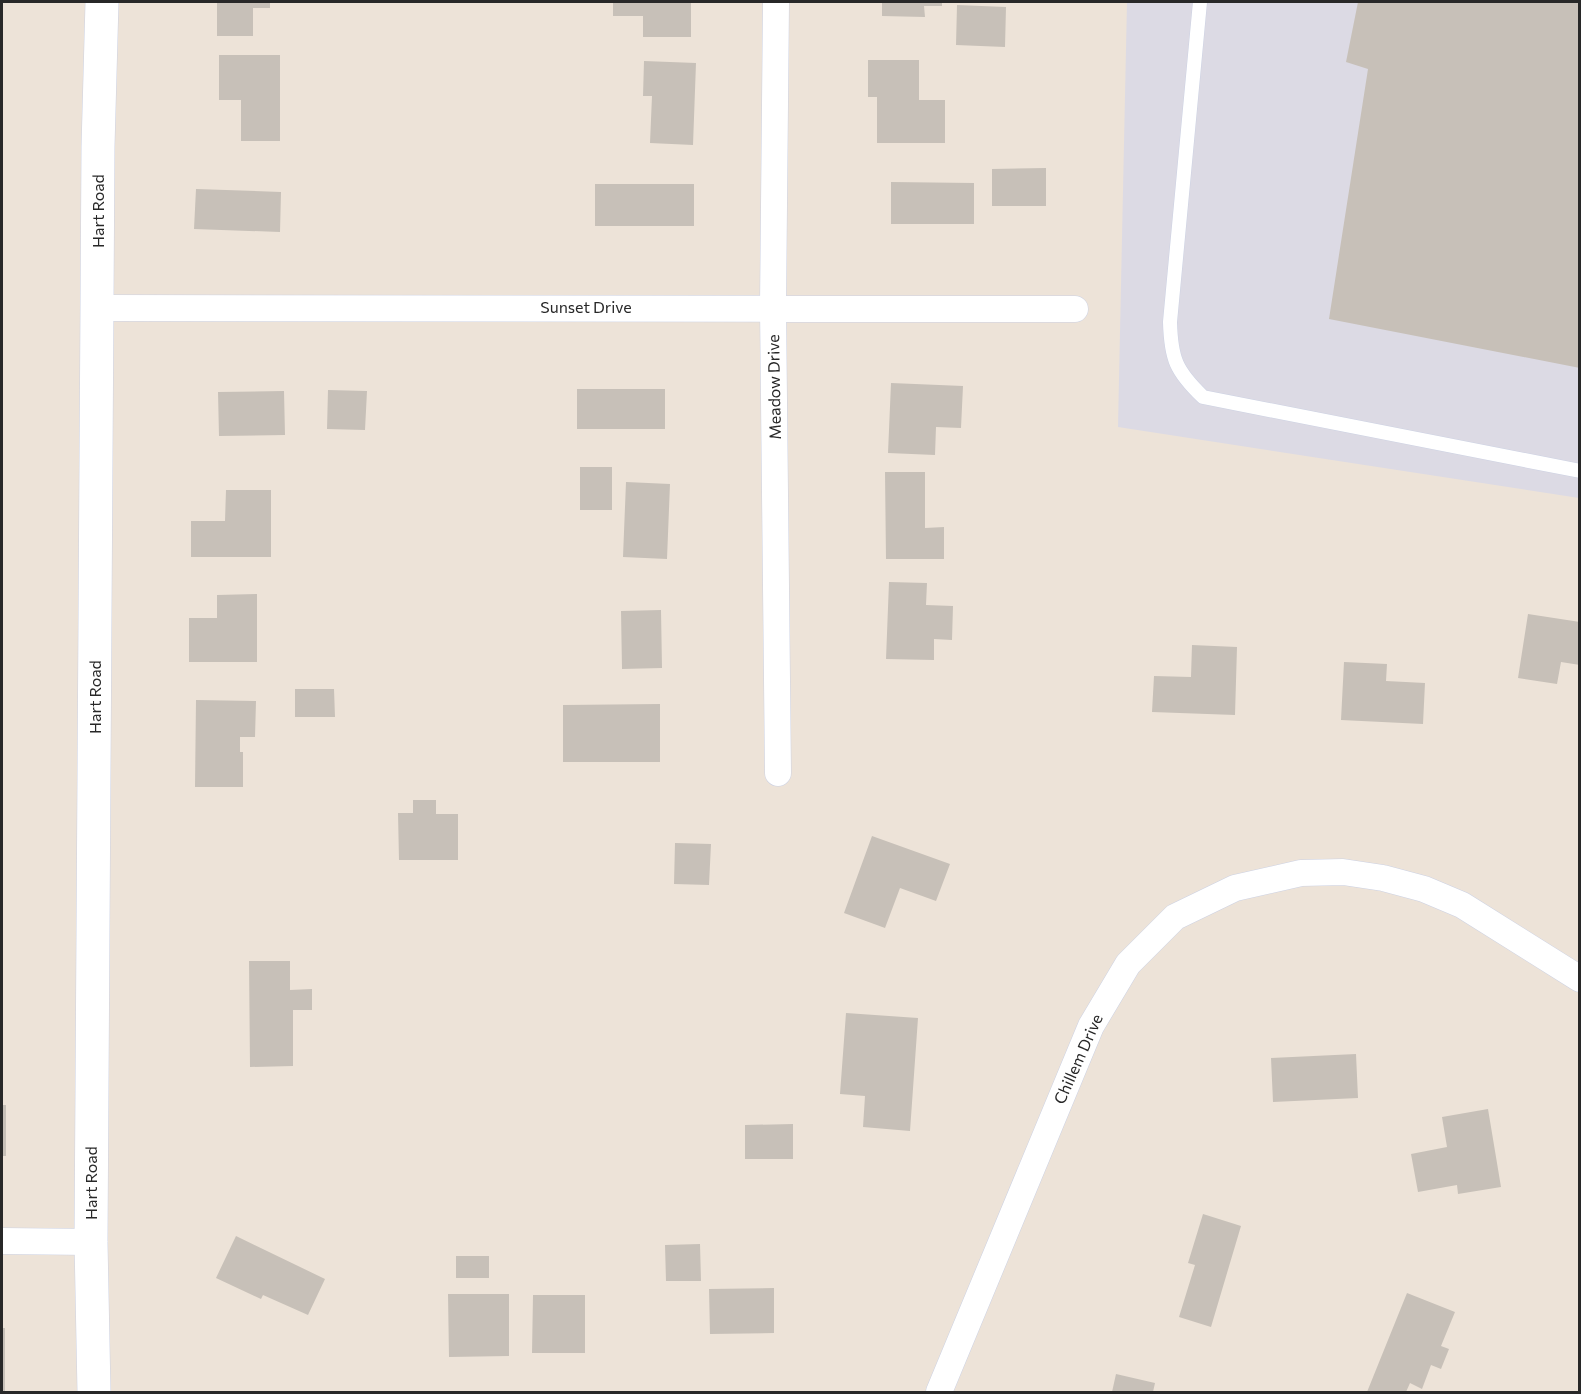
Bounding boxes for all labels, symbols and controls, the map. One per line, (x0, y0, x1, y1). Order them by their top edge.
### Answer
street label: Hart Road (88, 174, 107, 248)
street label: Sunset Drive (540, 297, 632, 316)
street label: Meadow Drive (763, 334, 784, 440)
street label: Hart Road (85, 660, 104, 734)
street label: Chillem Drive (1049, 1011, 1106, 1107)
street label: Hart Road (81, 1146, 100, 1220)

